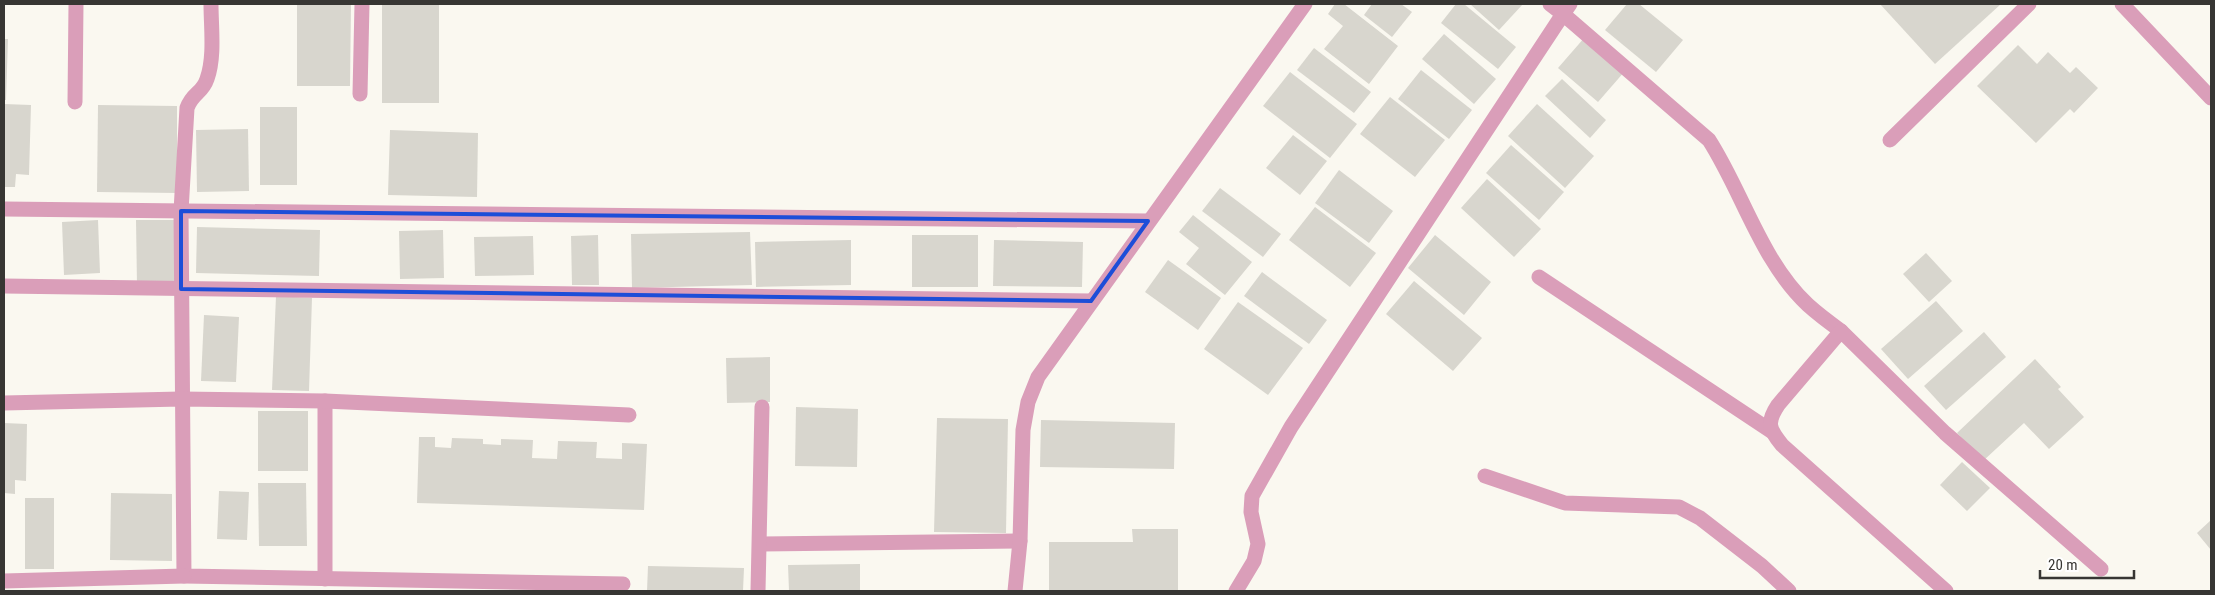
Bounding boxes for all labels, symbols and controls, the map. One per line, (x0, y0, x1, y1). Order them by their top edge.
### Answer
scale bar (2040, 548, 2134, 580)
text: 20 m (2048, 556, 2078, 574)

